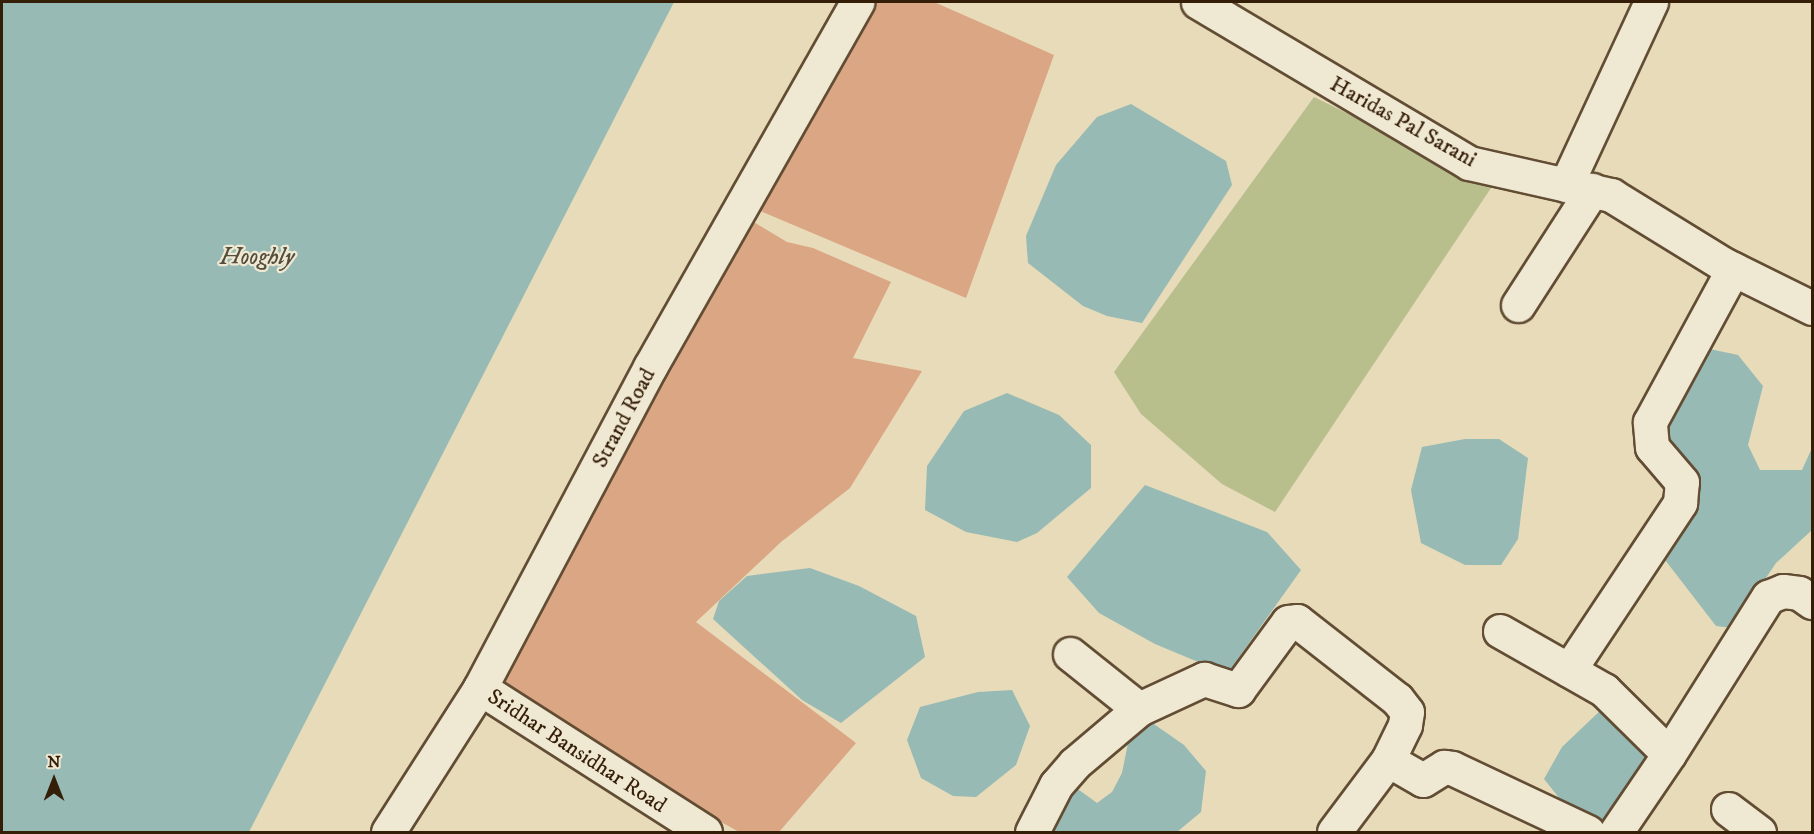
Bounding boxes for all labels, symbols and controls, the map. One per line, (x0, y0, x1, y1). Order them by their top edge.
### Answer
street label: Haridas Pal Sarani (1325, 71, 1481, 173)
water label: Hooghly (220, 244, 294, 272)
street label: Strand Road (587, 364, 661, 472)
street label: Sridhar Bansidhar Road (483, 683, 671, 819)
north arrow (24, 750, 84, 810)
text: N (47, 752, 61, 772)

